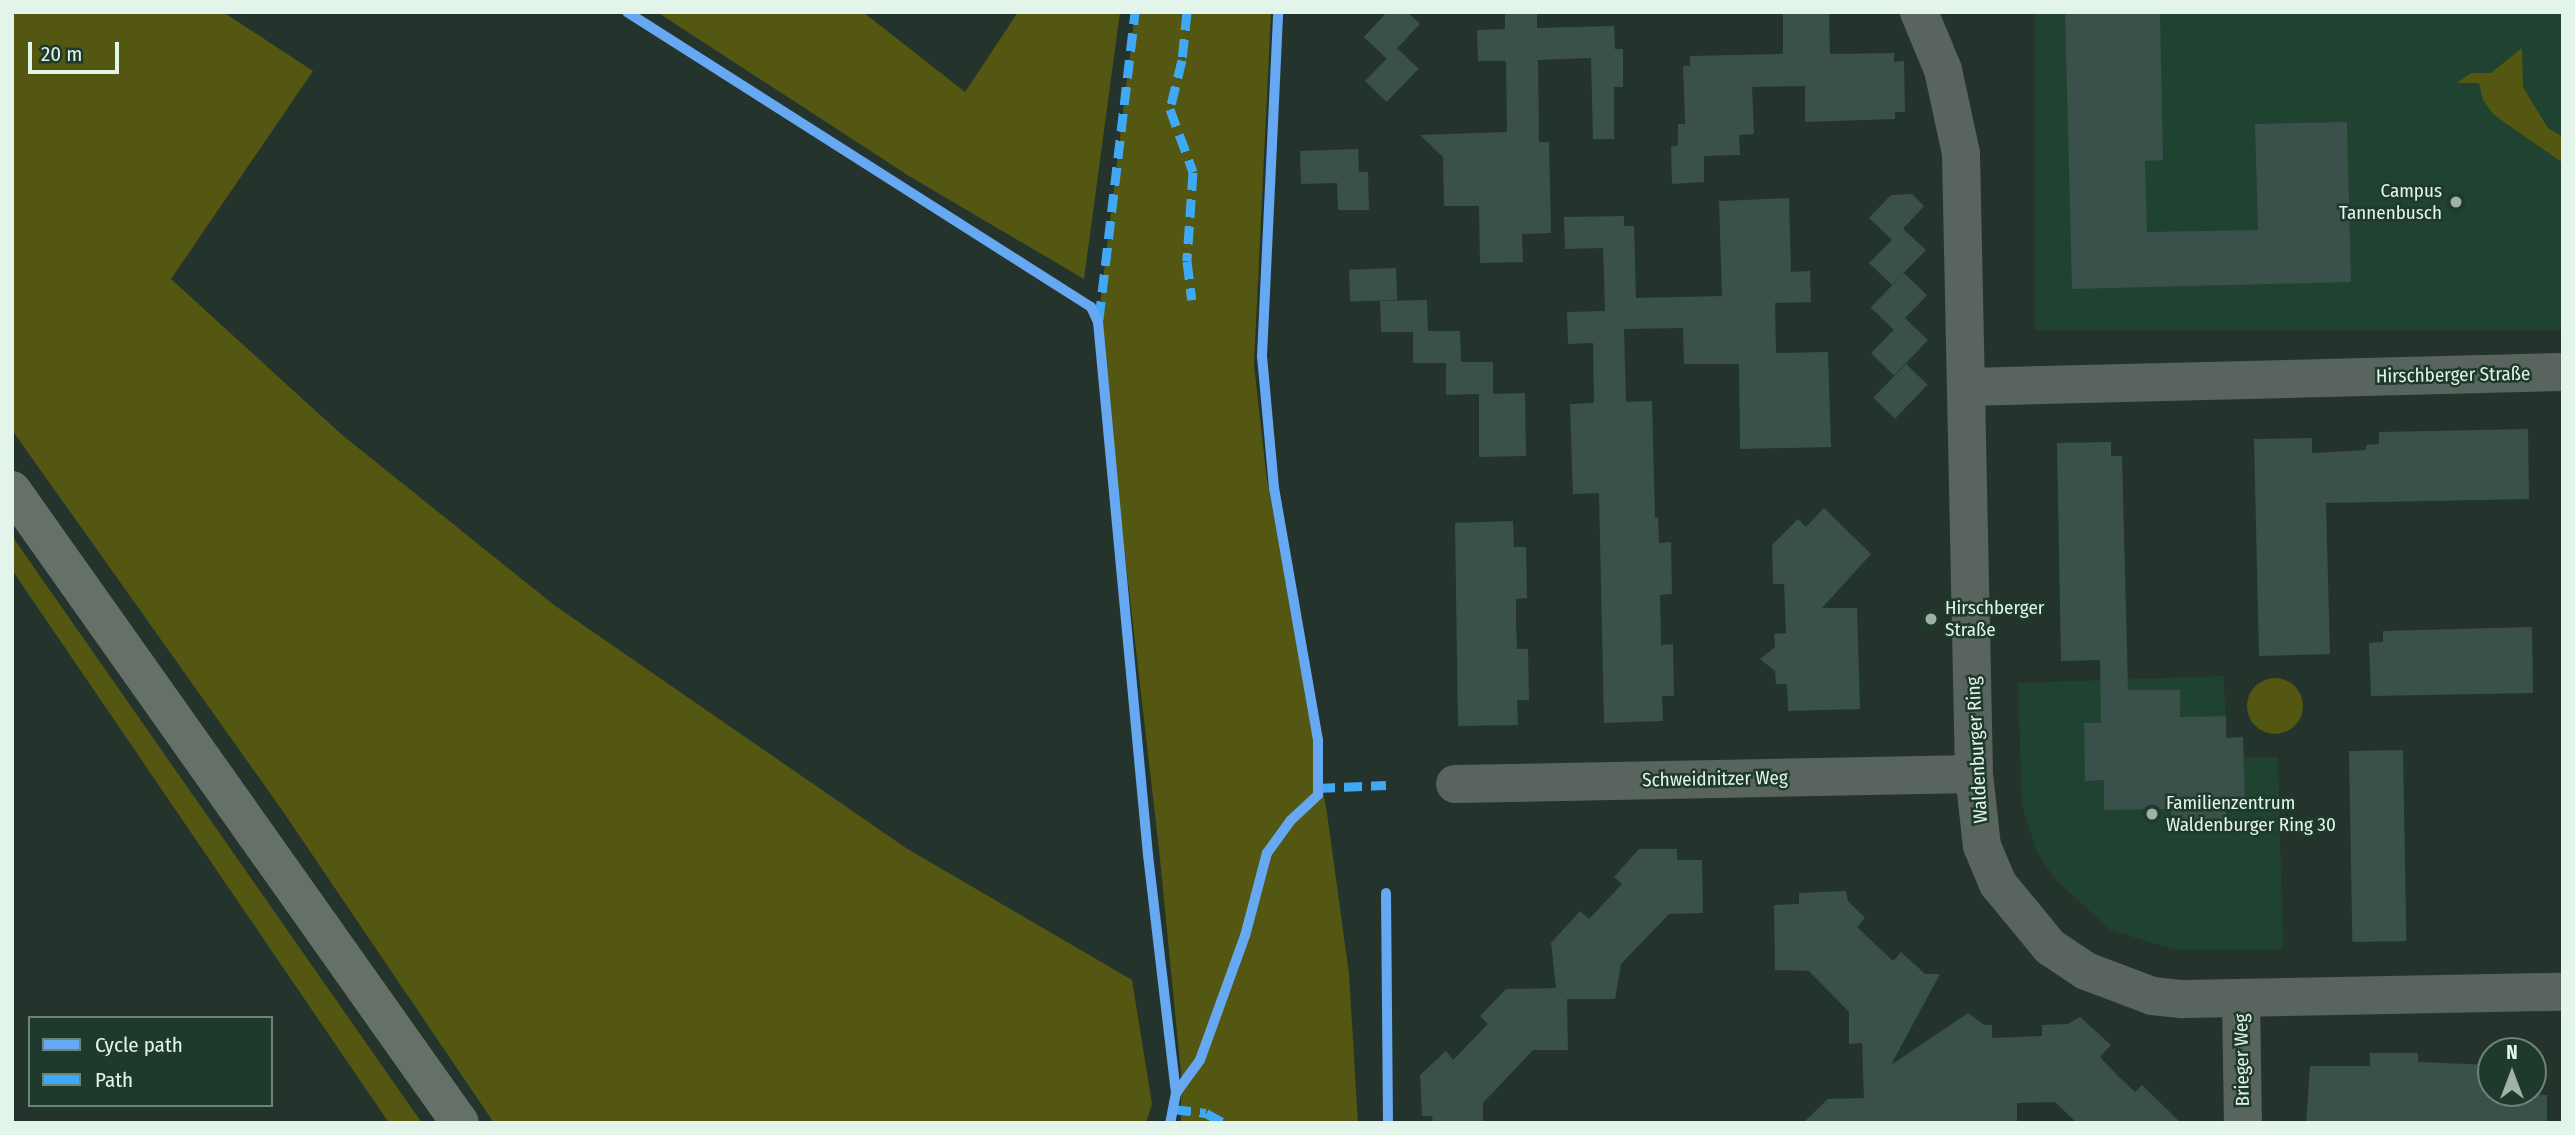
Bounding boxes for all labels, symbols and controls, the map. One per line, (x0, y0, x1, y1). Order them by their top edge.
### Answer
scale bar (32, 28, 122, 72)
text: 20 m (41, 41, 82, 67)
place label: Campus Tannenbusch (2339, 180, 2442, 224)
marker: Campus Tannenbusch (2448, 194, 2464, 210)
street label: Hirschberger Straße (2376, 362, 2530, 388)
place label: Hirschberger Straße (1945, 597, 2044, 641)
marker: Hirschberger Straße (1923, 611, 1939, 627)
street label: Waldenburger Ring (1962, 676, 1992, 824)
street label: Schweidnitzer Weg (1642, 766, 1788, 792)
place label: Familienzentrum Waldenburger Ring 30 (2166, 792, 2336, 836)
marker: Familienzentrum Waldenburger Ring 30 (2144, 806, 2160, 822)
street label: Brieger Weg (2230, 1013, 2254, 1107)
legend (28, 1016, 273, 1107)
text: Cycle path (95, 1032, 183, 1058)
north arrow (2477, 1037, 2547, 1107)
text: N (2506, 1041, 2518, 1064)
text: Path (95, 1067, 133, 1093)

